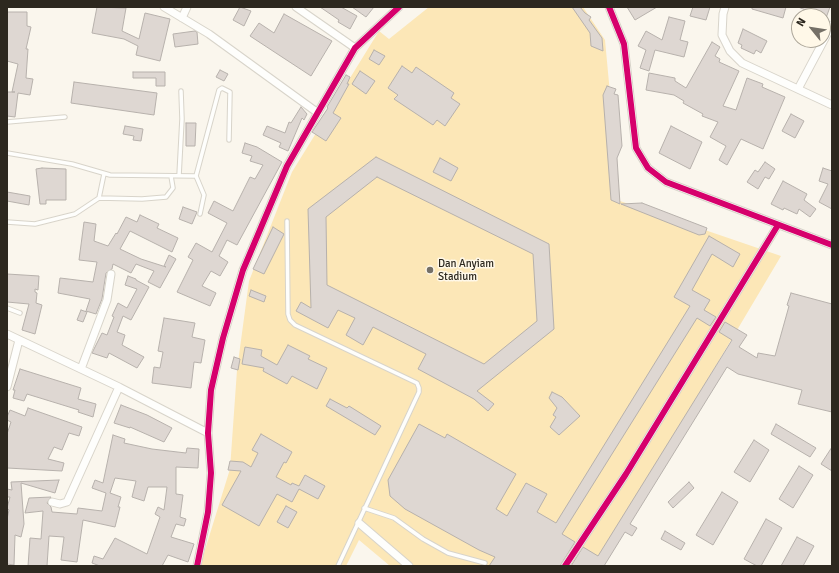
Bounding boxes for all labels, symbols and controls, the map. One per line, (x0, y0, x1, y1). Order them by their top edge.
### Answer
north arrow (791, 8, 831, 48)
text: N (793, 16, 809, 29)
place label: Dan Anyiam Stadium (438, 257, 494, 283)
marker: Dan Anyiam Stadium (425, 265, 435, 275)

